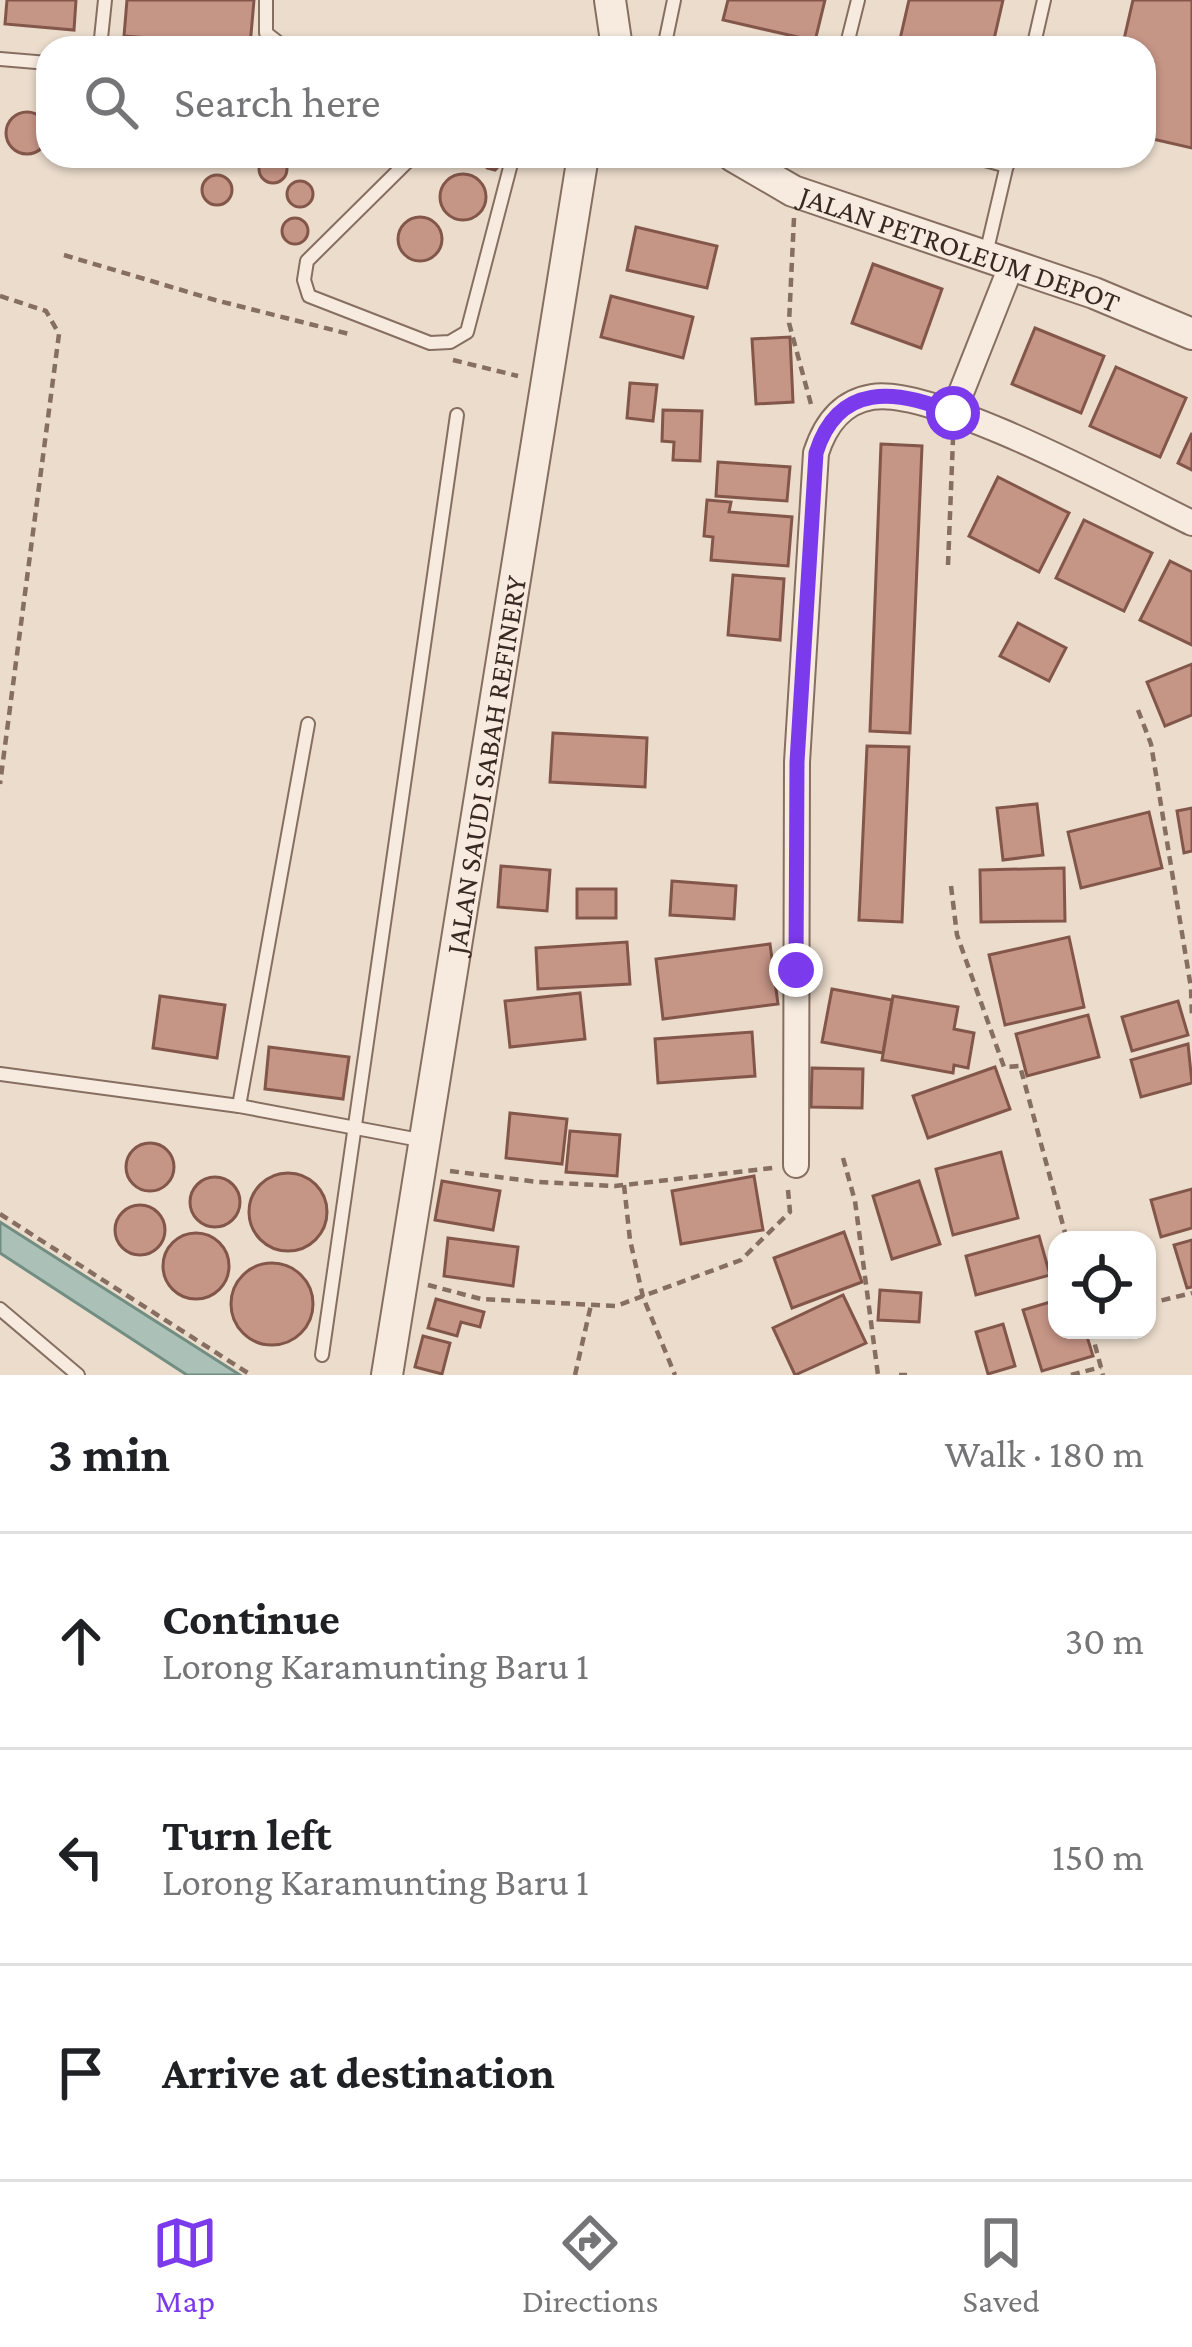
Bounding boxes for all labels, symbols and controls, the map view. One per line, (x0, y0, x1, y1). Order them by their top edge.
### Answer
search box (36, 36, 1156, 168)
icon: search (78, 69, 144, 135)
text: Search here (174, 77, 381, 127)
street label: JALAN PETROLEUM DEPOT (793, 177, 1125, 319)
route start (926, 386, 980, 440)
street label: JALAN SAUDI SABAH REFINERY (438, 573, 532, 959)
route end (769, 943, 823, 997)
map controls (1048, 1231, 1156, 1339)
button: locate (1048, 1231, 1156, 1339)
text: 3 min (48, 1425, 170, 1482)
text: Walk · 180 m (944, 1432, 1144, 1475)
text: Continue (162, 1594, 340, 1644)
icon: ahead (48, 1608, 114, 1674)
text: 30 m (1065, 1619, 1144, 1662)
text: Lorong Karamunting Baru 1 (162, 1644, 589, 1687)
text: Turn left (162, 1810, 331, 1860)
icon: left (48, 1824, 114, 1890)
text: 150 m (1052, 1835, 1144, 1878)
text: Lorong Karamunting Baru 1 (162, 1860, 589, 1903)
icon: arrive (48, 2040, 114, 2106)
text: Arrive at destination (162, 2048, 555, 2098)
tab: Map (152, 2210, 218, 2319)
tab: Directions (522, 2210, 659, 2319)
tab: Saved (963, 2210, 1040, 2319)

